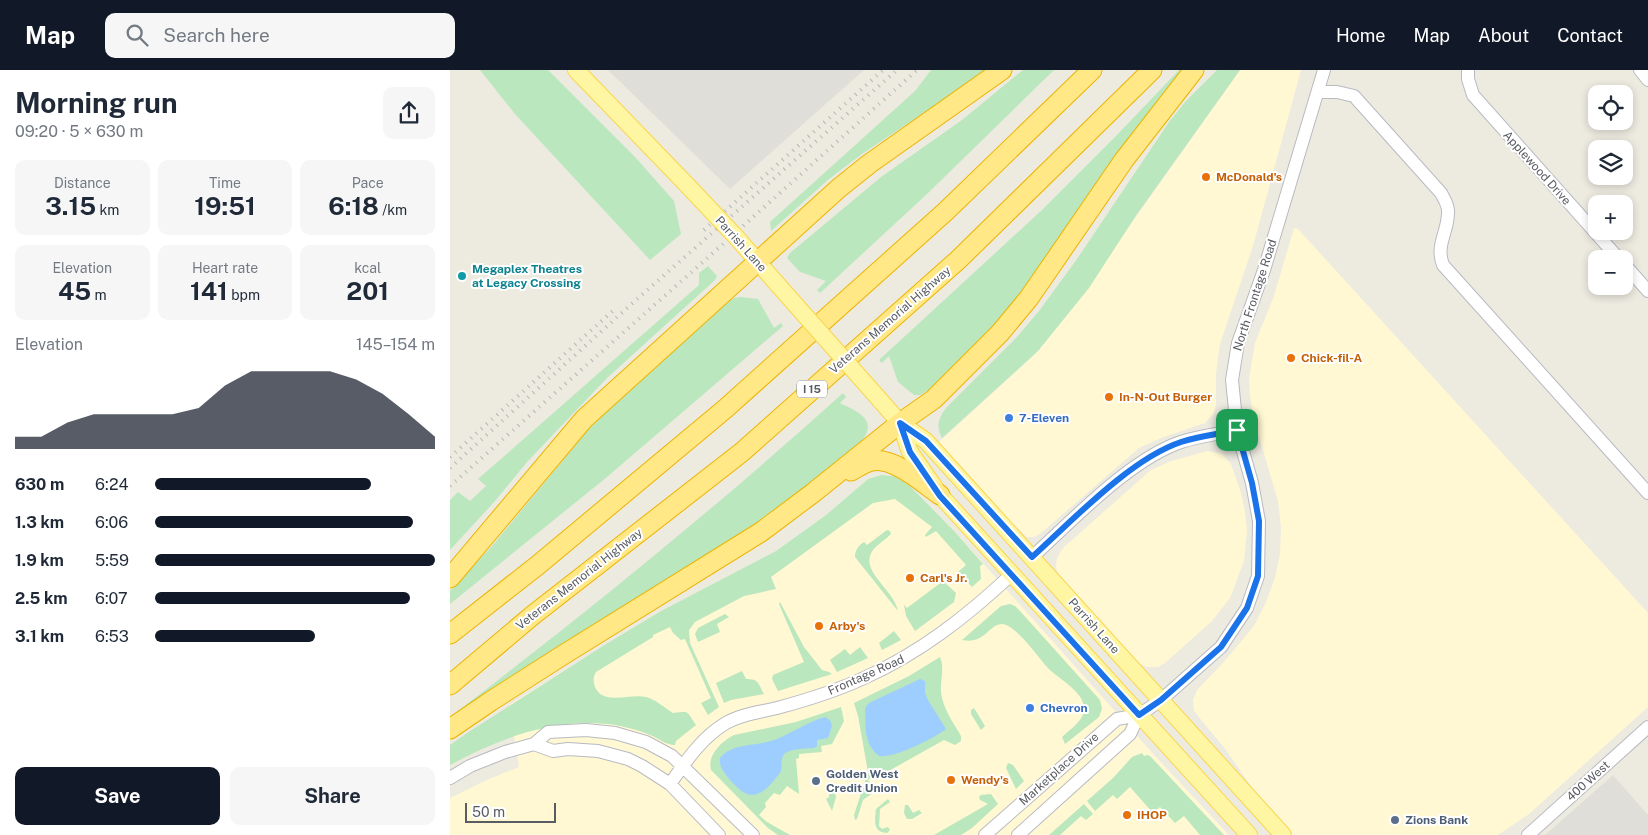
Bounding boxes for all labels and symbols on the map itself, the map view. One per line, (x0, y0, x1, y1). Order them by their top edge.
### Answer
street label: Applewood Drive (1500, 128, 1574, 208)
place label: McDonald's (1216, 170, 1282, 184)
marker: McDonald's (1200, 171, 1212, 183)
street label: Parrish Lane (713, 213, 770, 275)
street label: North Frontage Road (1230, 237, 1280, 353)
place label: Megaplex Theatres at Legacy Crossing (472, 262, 582, 290)
street label: Veterans Memorial Highway (827, 263, 954, 376)
marker: Megaplex Theatres at Legacy Crossing (456, 270, 468, 282)
place label: Chick-fil-A (1301, 351, 1363, 365)
marker: Chick-fil-A (1285, 352, 1297, 364)
road number: I 15 (797, 380, 827, 398)
place label: In-N-Out Burger (1119, 390, 1212, 404)
marker: In-N-Out Burger (1103, 391, 1115, 403)
pin (1216, 409, 1258, 451)
place label: 7-Eleven (1019, 411, 1069, 425)
marker: 7-Eleven (1003, 412, 1015, 424)
street label: Veterans Memorial Highway (513, 525, 645, 633)
place label: Carl's Jr. (920, 571, 967, 585)
marker: Carl's Jr. (904, 572, 916, 584)
street label: Parrish Lane (1066, 595, 1123, 657)
place label: Arby's (829, 619, 865, 633)
marker: Arby's (813, 620, 825, 632)
street label: Frontage Road (826, 652, 906, 698)
place label: Chevron (1040, 701, 1088, 715)
marker: Chevron (1024, 702, 1036, 714)
street label: Marketplace Drive (1017, 730, 1102, 808)
street label: 400 West (1564, 758, 1613, 804)
place label: Golden West Credit Union (826, 767, 899, 795)
place label: Wendy's (961, 773, 1009, 787)
marker: Wendy's (945, 774, 957, 786)
marker: Golden West Credit Union (810, 775, 822, 787)
scale bar (465, 800, 556, 823)
place label: IHOP (1137, 808, 1167, 822)
marker: IHOP (1121, 809, 1133, 821)
place label: Zions Bank (1405, 813, 1468, 827)
marker: Zions Bank (1389, 814, 1401, 826)

